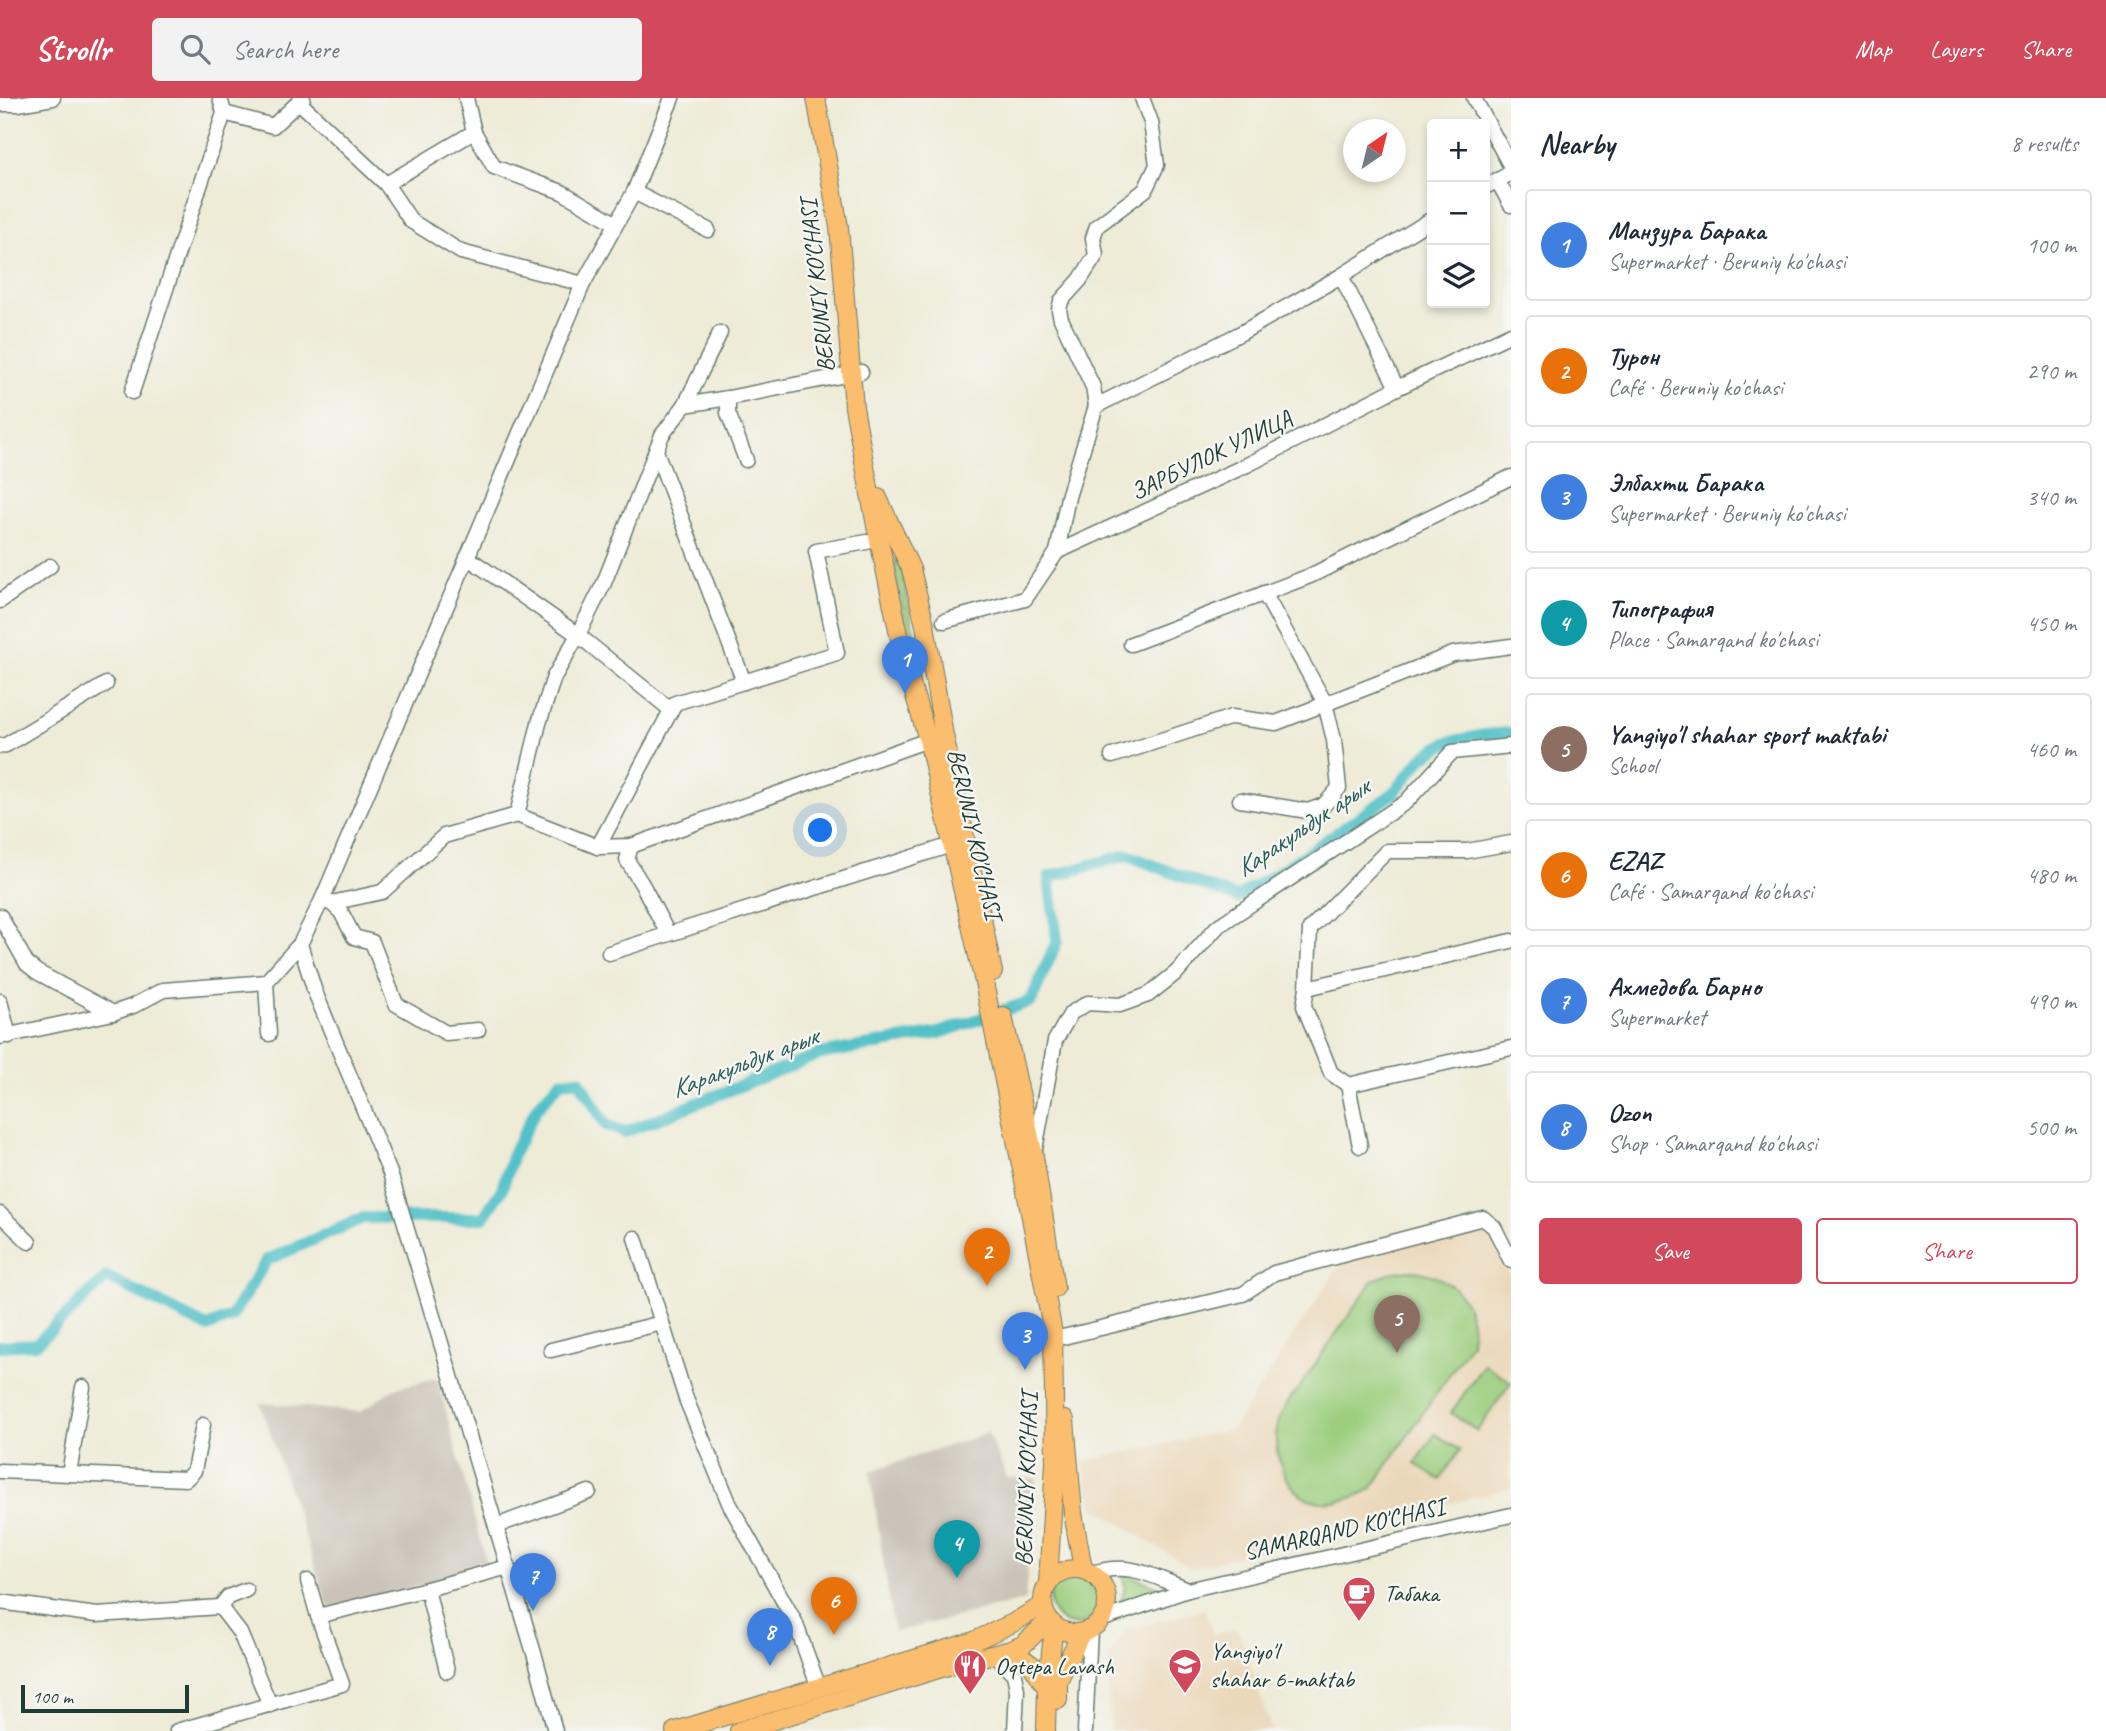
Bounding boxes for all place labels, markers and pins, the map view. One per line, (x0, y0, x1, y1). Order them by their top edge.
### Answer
pin: 1 (882, 636, 928, 694)
pin: 2 (964, 1228, 1010, 1286)
pin: 5 (1374, 1295, 1420, 1353)
pin: 3 (1002, 1312, 1048, 1370)
pin: 4 (934, 1520, 980, 1578)
pin: 7 (510, 1553, 556, 1611)
cafe icon: Табака (1340, 1574, 1378, 1623)
pin: 6 (811, 1577, 857, 1635)
place label: Табака (1384, 1578, 1441, 1608)
pin: 8 (747, 1608, 793, 1666)
place label: Yangiyo'l shahar 6-maktab (1210, 1636, 1355, 1694)
school or university icon: Yangiyo'l shahar 6-maktab (1166, 1646, 1204, 1695)
restaurant icon: Oqtepa Lavash (951, 1647, 989, 1696)
place label: Oqtepa Lavash (995, 1651, 1115, 1681)

